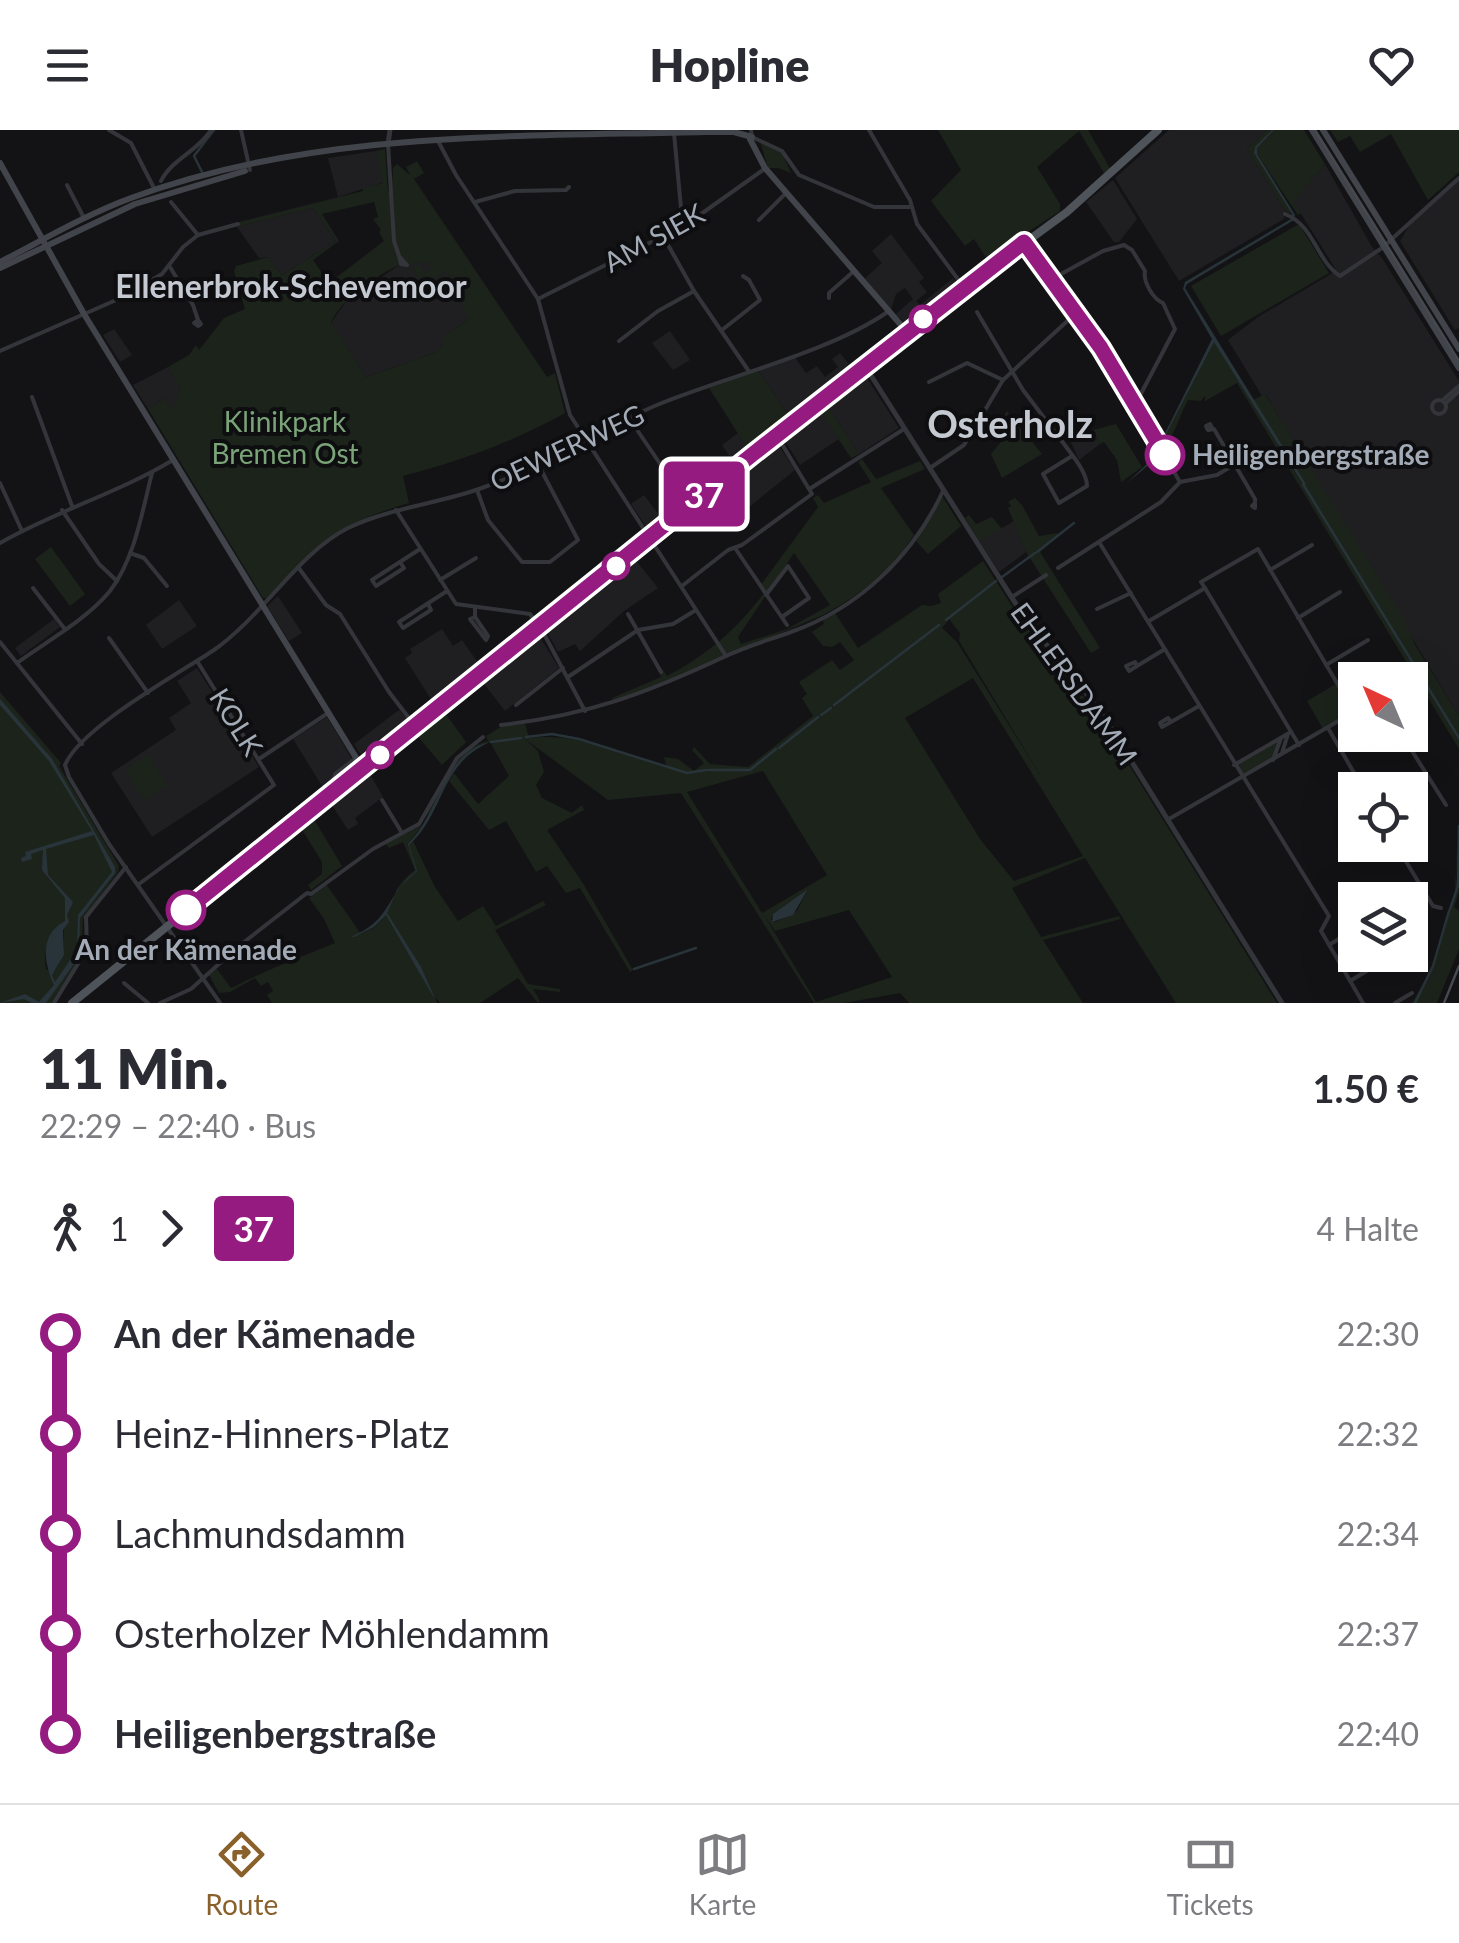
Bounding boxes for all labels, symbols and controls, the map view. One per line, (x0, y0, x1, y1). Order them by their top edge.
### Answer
icon: menu (40, 38, 95, 93)
text: Hopline (650, 38, 809, 92)
icon: heart (1364, 38, 1419, 93)
street label: AM SIEK (597, 195, 710, 279)
district label: Ellenerbrok-Schevemoor (115, 266, 467, 305)
unlabelled marker (910, 306, 936, 332)
street label: OEWERWEG (484, 397, 649, 498)
district label: Osterholz (927, 400, 1093, 446)
park label: Klinikpark Bremen Ost (211, 404, 359, 470)
marker: Heiligenbergstraße (1146, 436, 1184, 474)
place label: Heiligenbergstraße (1192, 437, 1430, 471)
line badge: 37 (659, 462, 749, 526)
text: 37 (684, 473, 724, 515)
unlabelled marker (603, 553, 629, 579)
street label: EHLERSDAMM (1004, 596, 1145, 771)
north arrow (1338, 662, 1428, 752)
map controls (1338, 662, 1428, 972)
street label: KOLK (203, 682, 271, 762)
unlabelled marker (367, 742, 393, 768)
button: locate (1338, 772, 1428, 862)
button: layers (1338, 882, 1428, 972)
marker: An der Kämenade (167, 891, 205, 929)
place label: An der Kämenade (74, 932, 297, 966)
text: 11 Min. (40, 1035, 228, 1101)
text: 1.50 € (1313, 1065, 1419, 1111)
text: 22:29 – 22:40 · Bus (40, 1106, 316, 1145)
icon: walk (40, 1201, 95, 1256)
icon: forward (144, 1201, 199, 1256)
text: 37 (234, 1207, 274, 1249)
text: 1 (110, 1209, 129, 1248)
text: 4 Halte (1317, 1209, 1419, 1248)
text: An der Kämenade (114, 1310, 415, 1356)
text: 22:30 (1337, 1314, 1419, 1353)
text: Heinz-Hinners-Platz (114, 1410, 450, 1456)
text: 22:32 (1337, 1414, 1419, 1453)
text: Lachmundsdamm (114, 1510, 406, 1556)
text: 22:34 (1337, 1514, 1419, 1553)
text: Osterholzer Möhlendamm (114, 1610, 550, 1656)
text: 22:37 (1337, 1614, 1419, 1653)
text: Heiligenbergstraße (114, 1710, 436, 1756)
text: 22:40 (1337, 1714, 1419, 1753)
tab: Route (205, 1827, 278, 1921)
tab: Karte (689, 1827, 756, 1921)
tab: Tickets (1167, 1827, 1254, 1921)

